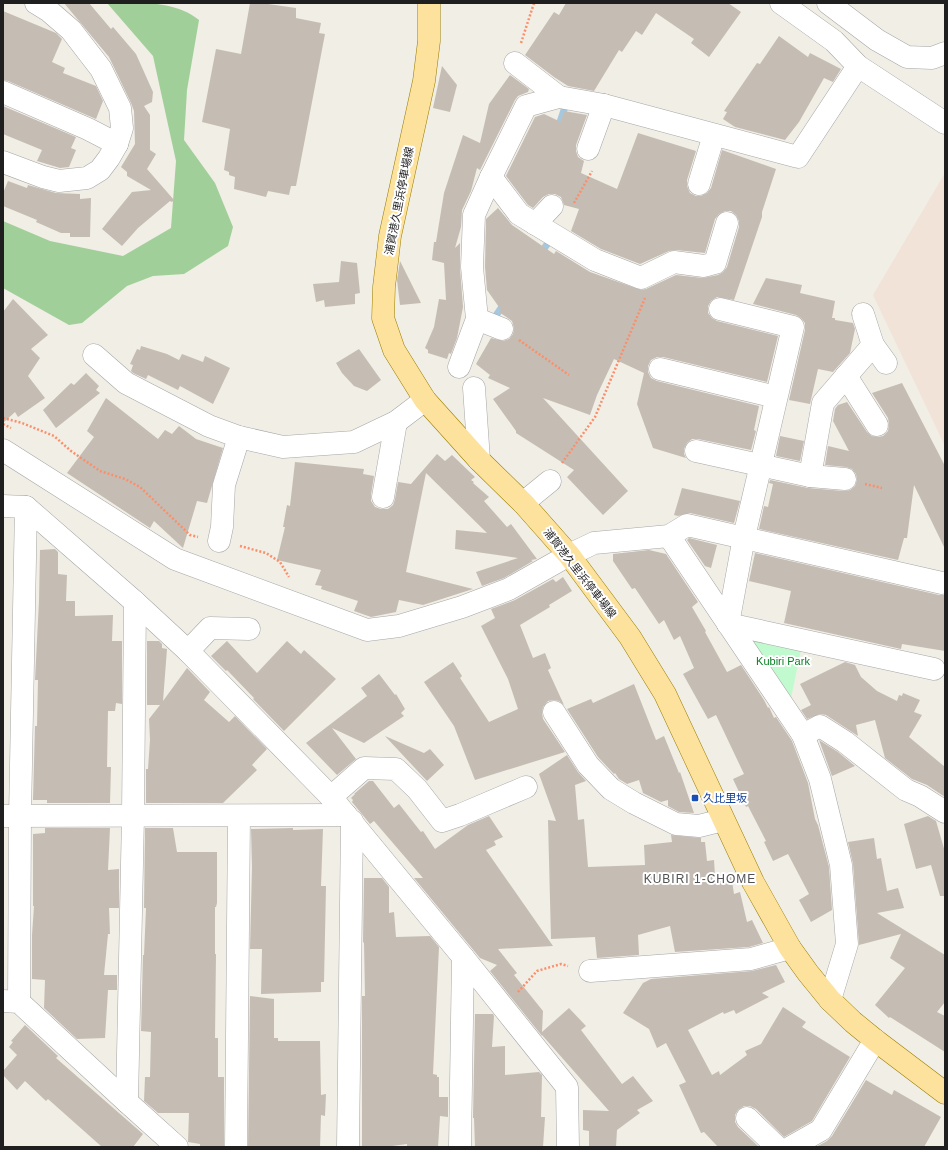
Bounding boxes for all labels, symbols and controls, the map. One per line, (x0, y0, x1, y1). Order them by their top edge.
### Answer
street label: 浦賀港久里浜停車場線 (383, 146, 415, 256)
street label: 浦賀港久里浜停車場線 (541, 526, 619, 620)
park label: Kubiri Park (756, 655, 810, 667)
place label: 久比里坂 (703, 792, 747, 804)
marker: 久比里坂 (690, 793, 700, 803)
district label: KUBIRI 1-CHOME (644, 872, 756, 886)

